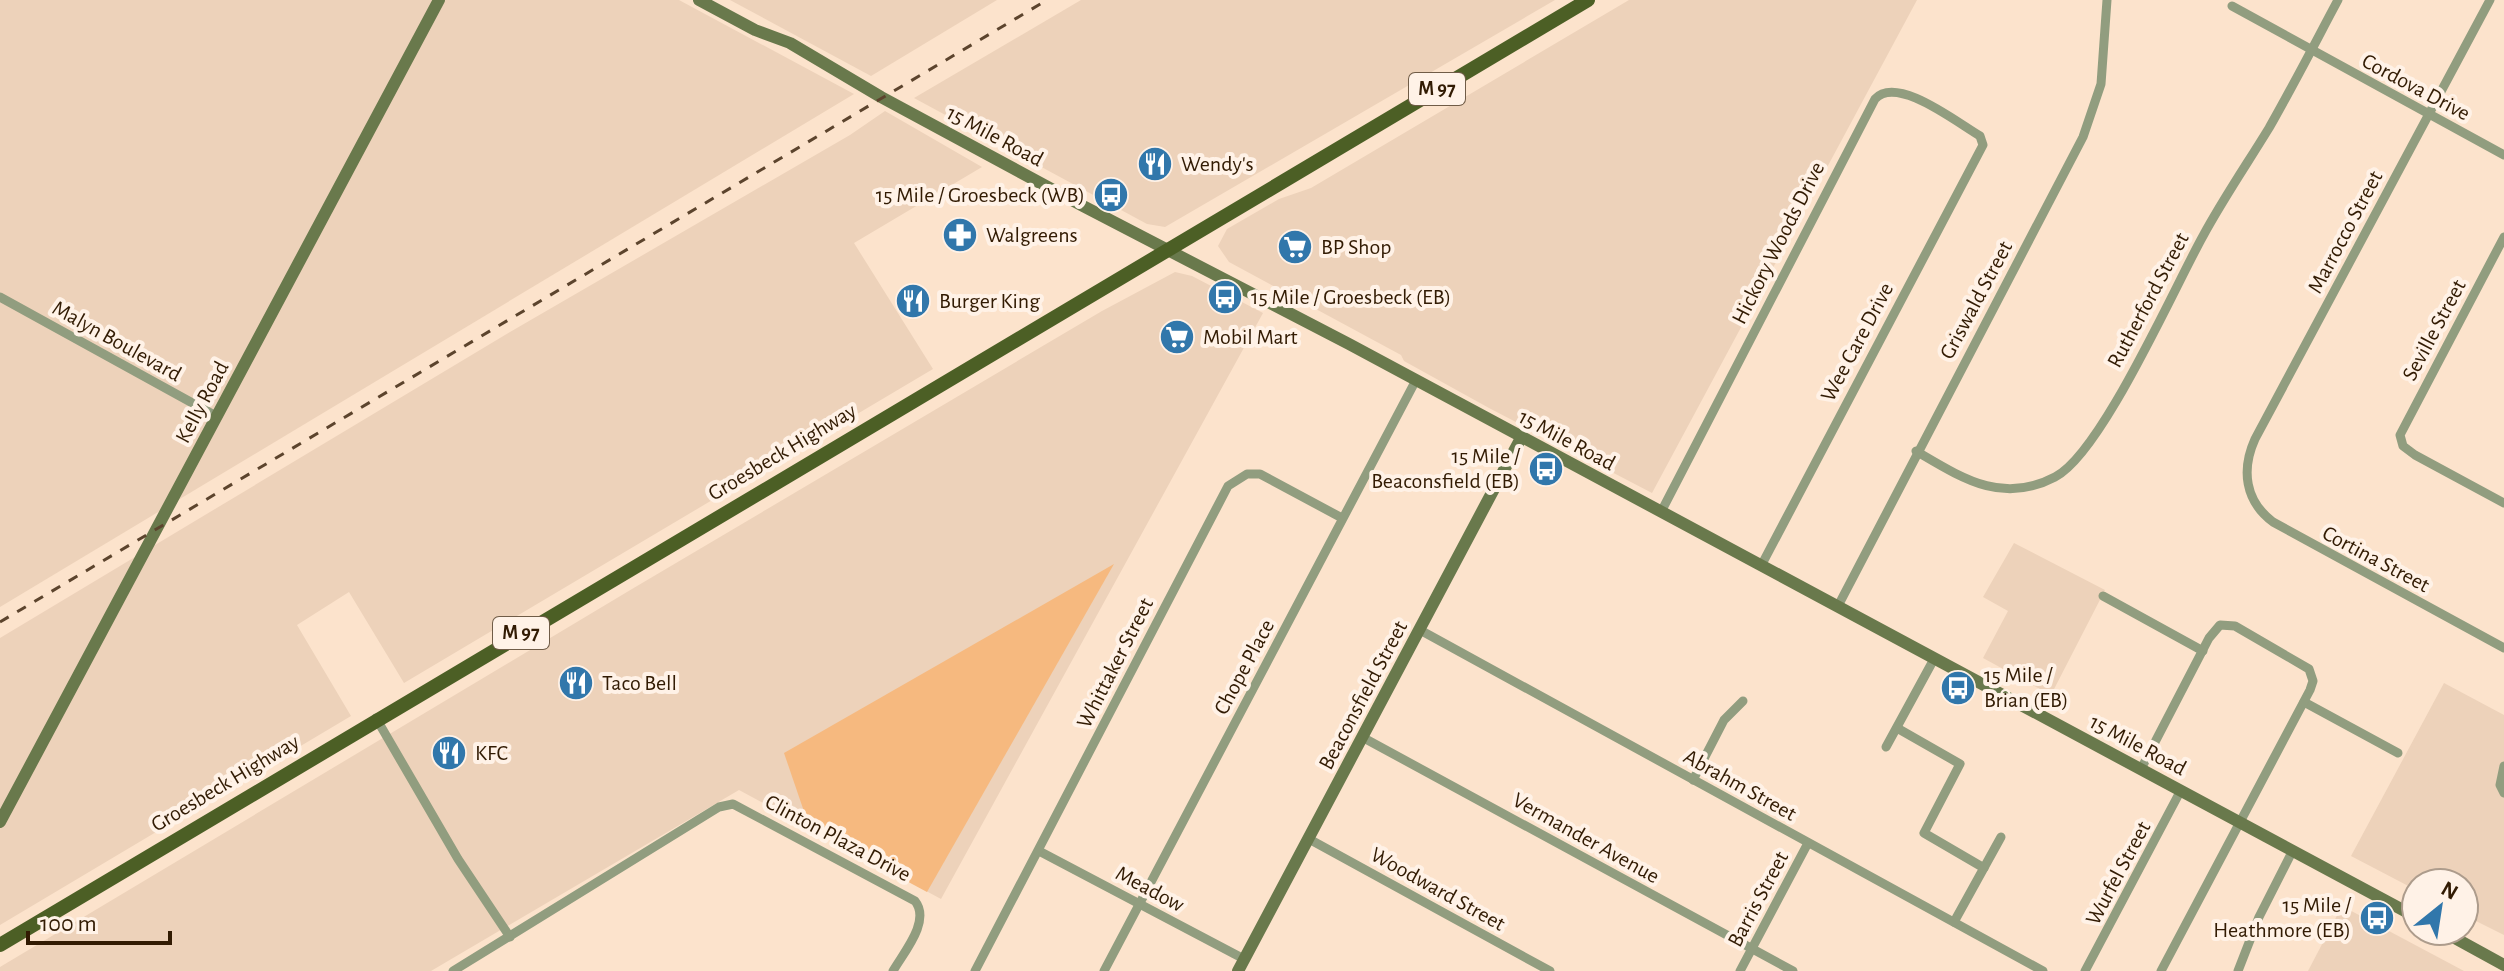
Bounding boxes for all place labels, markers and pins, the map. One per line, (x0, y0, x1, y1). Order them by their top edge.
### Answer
restaurant icon: Wendy's (1136, 145, 1174, 183)
place label: Wendy's (1181, 153, 1254, 175)
bus stop icon: 15 Mile / Groesbeck (WB) (1092, 176, 1130, 214)
place label: 15 Mile / Groesbeck (WB) (876, 184, 1085, 206)
pharmacy icon: Walgreens (941, 216, 979, 254)
place label: Walgreens (986, 224, 1078, 246)
supermarket icon: BP Shop (1276, 228, 1314, 266)
place label: BP Shop (1321, 236, 1392, 258)
bus stop icon: 15 Mile / Groesbeck (EB) (1206, 278, 1244, 316)
restaurant icon: Burger King (894, 282, 932, 320)
place label: 15 Mile / Groesbeck (EB) (1251, 286, 1451, 308)
place label: Burger King (939, 290, 1040, 312)
supermarket icon: Mobil Mart (1158, 318, 1196, 356)
place label: Mobil Mart (1203, 326, 1298, 348)
place label: 15 Mile / Beaconsfield (EB) (1371, 445, 1521, 492)
bus stop icon: 15 Mile / Beaconsfield (EB) (1527, 450, 1565, 488)
restaurant icon: Taco Bell (557, 664, 595, 702)
place label: 15 Mile / Brian (EB) (1984, 664, 2068, 711)
bus stop icon: 15 Mile / Brian (EB) (1939, 669, 1977, 707)
place label: Taco Bell (602, 672, 677, 694)
restaurant icon: KFC (430, 734, 468, 772)
place label: KFC (475, 742, 508, 764)
place label: 15 Mile / Heathmore (EB) (2213, 894, 2352, 941)
bus stop icon: 15 Mile / Heathmore (EB) (2358, 899, 2396, 937)

